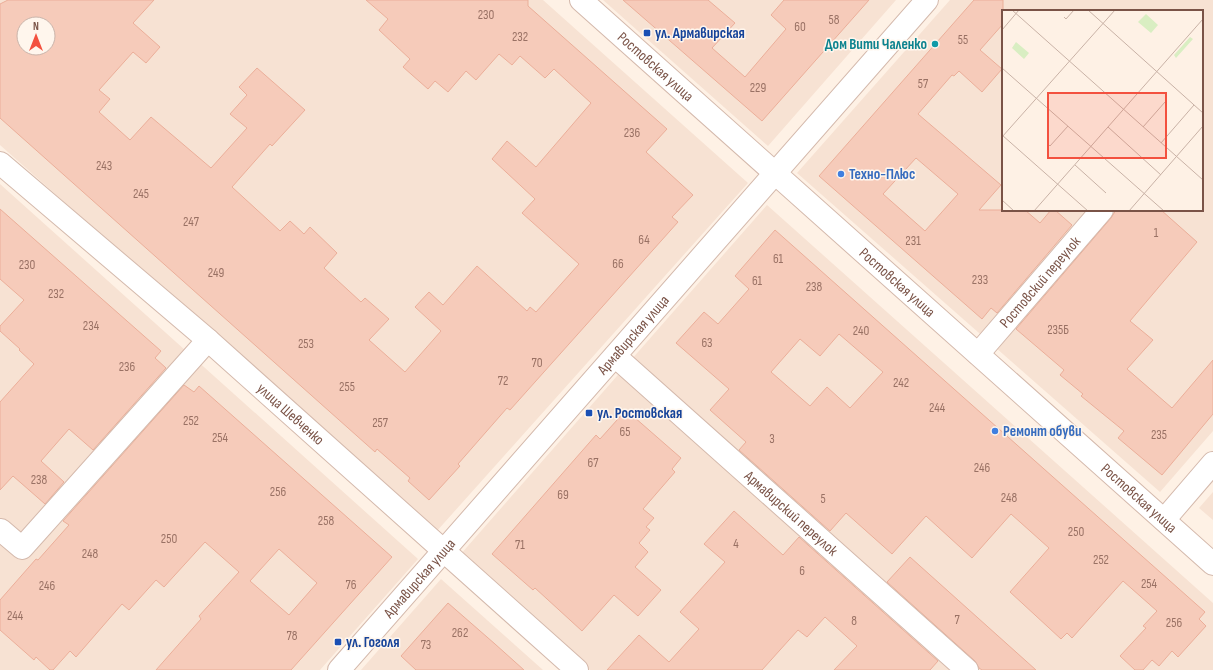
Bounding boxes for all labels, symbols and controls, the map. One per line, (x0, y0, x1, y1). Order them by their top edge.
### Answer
house number: 230 (478, 7, 495, 23)
inset map (1002, 10, 1203, 211)
house number: 58 (829, 12, 840, 28)
north arrow (16, 16, 56, 56)
house number: 60 (794, 19, 806, 35)
text: N (33, 20, 39, 33)
place label: ул. Армавирская (655, 24, 745, 43)
street label: Ростовская улица (613, 28, 697, 106)
marker: ул. Армавирская (642, 28, 652, 38)
house number: 232 (512, 29, 528, 45)
house number: 55 (958, 32, 968, 48)
place label: Дом Вити Чаленко (825, 35, 927, 54)
marker: Дом Вити Чаленко (930, 39, 940, 49)
house number: 57 (918, 76, 929, 92)
house number: 229 (750, 80, 766, 96)
house number: 236 (624, 125, 641, 141)
house number: 243 (96, 158, 112, 174)
place label: Техно-Плюс (849, 165, 915, 184)
marker: Техно-Плюс (836, 169, 846, 179)
house number: 245 (133, 186, 149, 202)
house number: 247 (183, 214, 200, 230)
house number: 1 (1154, 225, 1159, 241)
house number: 64 (638, 232, 650, 248)
street label: Ростовский переулок (996, 232, 1085, 332)
house number: 231 (905, 233, 921, 249)
street label: Ростовская улица (855, 244, 939, 322)
house number: 61 (773, 251, 784, 267)
house number: 66 (612, 256, 624, 272)
house number: 230 (19, 257, 36, 273)
house number: 249 (208, 265, 224, 281)
house number: 233 (972, 272, 988, 288)
house number: 61 (752, 273, 763, 289)
house number: 238 (806, 279, 823, 295)
house number: 232 (48, 286, 64, 302)
street label: Армавирская улица (593, 291, 674, 380)
house number: 234 (83, 318, 100, 334)
house number: 235Б (1047, 322, 1069, 338)
house number: 240 (853, 323, 869, 339)
house number: 63 (701, 335, 713, 351)
house number: 253 (298, 336, 314, 352)
house number: 70 (532, 355, 543, 371)
house number: 236 (119, 359, 136, 375)
house number: 72 (498, 373, 508, 389)
house number: 242 (893, 375, 909, 391)
street label: улица Шевченко (253, 379, 328, 449)
house number: 255 (339, 379, 355, 395)
house number: 244 (929, 400, 946, 416)
place label: ул. Ростовская (597, 404, 682, 423)
marker: ул. Ростовская (584, 408, 594, 418)
house number: 252 (183, 413, 199, 429)
house number: 257 (372, 415, 389, 431)
place label: Ремонт обуви (1003, 422, 1081, 441)
house number: 65 (620, 424, 630, 440)
marker: Ремонт обуви (990, 426, 1000, 436)
house number: 235 (1151, 427, 1167, 443)
house number: 254 (212, 430, 229, 446)
house number: 3 (769, 431, 775, 447)
house number: 67 (588, 455, 599, 471)
street label: Ростовская улица (1097, 459, 1181, 537)
house number: 246 (974, 460, 991, 476)
street label: Армавирский переулок (739, 466, 842, 560)
house number: 238 (31, 472, 48, 488)
house number: 256 (270, 484, 286, 500)
house number: 69 (557, 487, 569, 503)
house number: 248 (1001, 490, 1018, 506)
house number: 5 (820, 491, 826, 507)
house number: 258 (318, 513, 334, 529)
house number: 250 (1068, 524, 1084, 540)
house number: 250 (161, 531, 177, 547)
street label: Армавирская улица (379, 535, 460, 623)
house number: 4 (733, 536, 739, 552)
house number: 71 (515, 537, 525, 553)
house number: 248 (82, 546, 99, 562)
house number: 252 (1093, 552, 1109, 568)
house number: 6 (799, 563, 805, 579)
house number: 254 (1141, 576, 1158, 592)
house number: 76 (346, 577, 357, 593)
house number: 246 (39, 578, 56, 594)
house number: 244 (7, 608, 24, 624)
house number: 7 (954, 612, 960, 628)
house number: 8 (851, 613, 857, 629)
house number: 256 (1166, 615, 1182, 631)
house number: 262 (452, 625, 468, 641)
house number: 78 (287, 628, 298, 644)
place label: ул. Гоголя (346, 633, 400, 652)
marker: ул. Гоголя (333, 637, 343, 647)
house number: 73 (421, 637, 431, 653)

